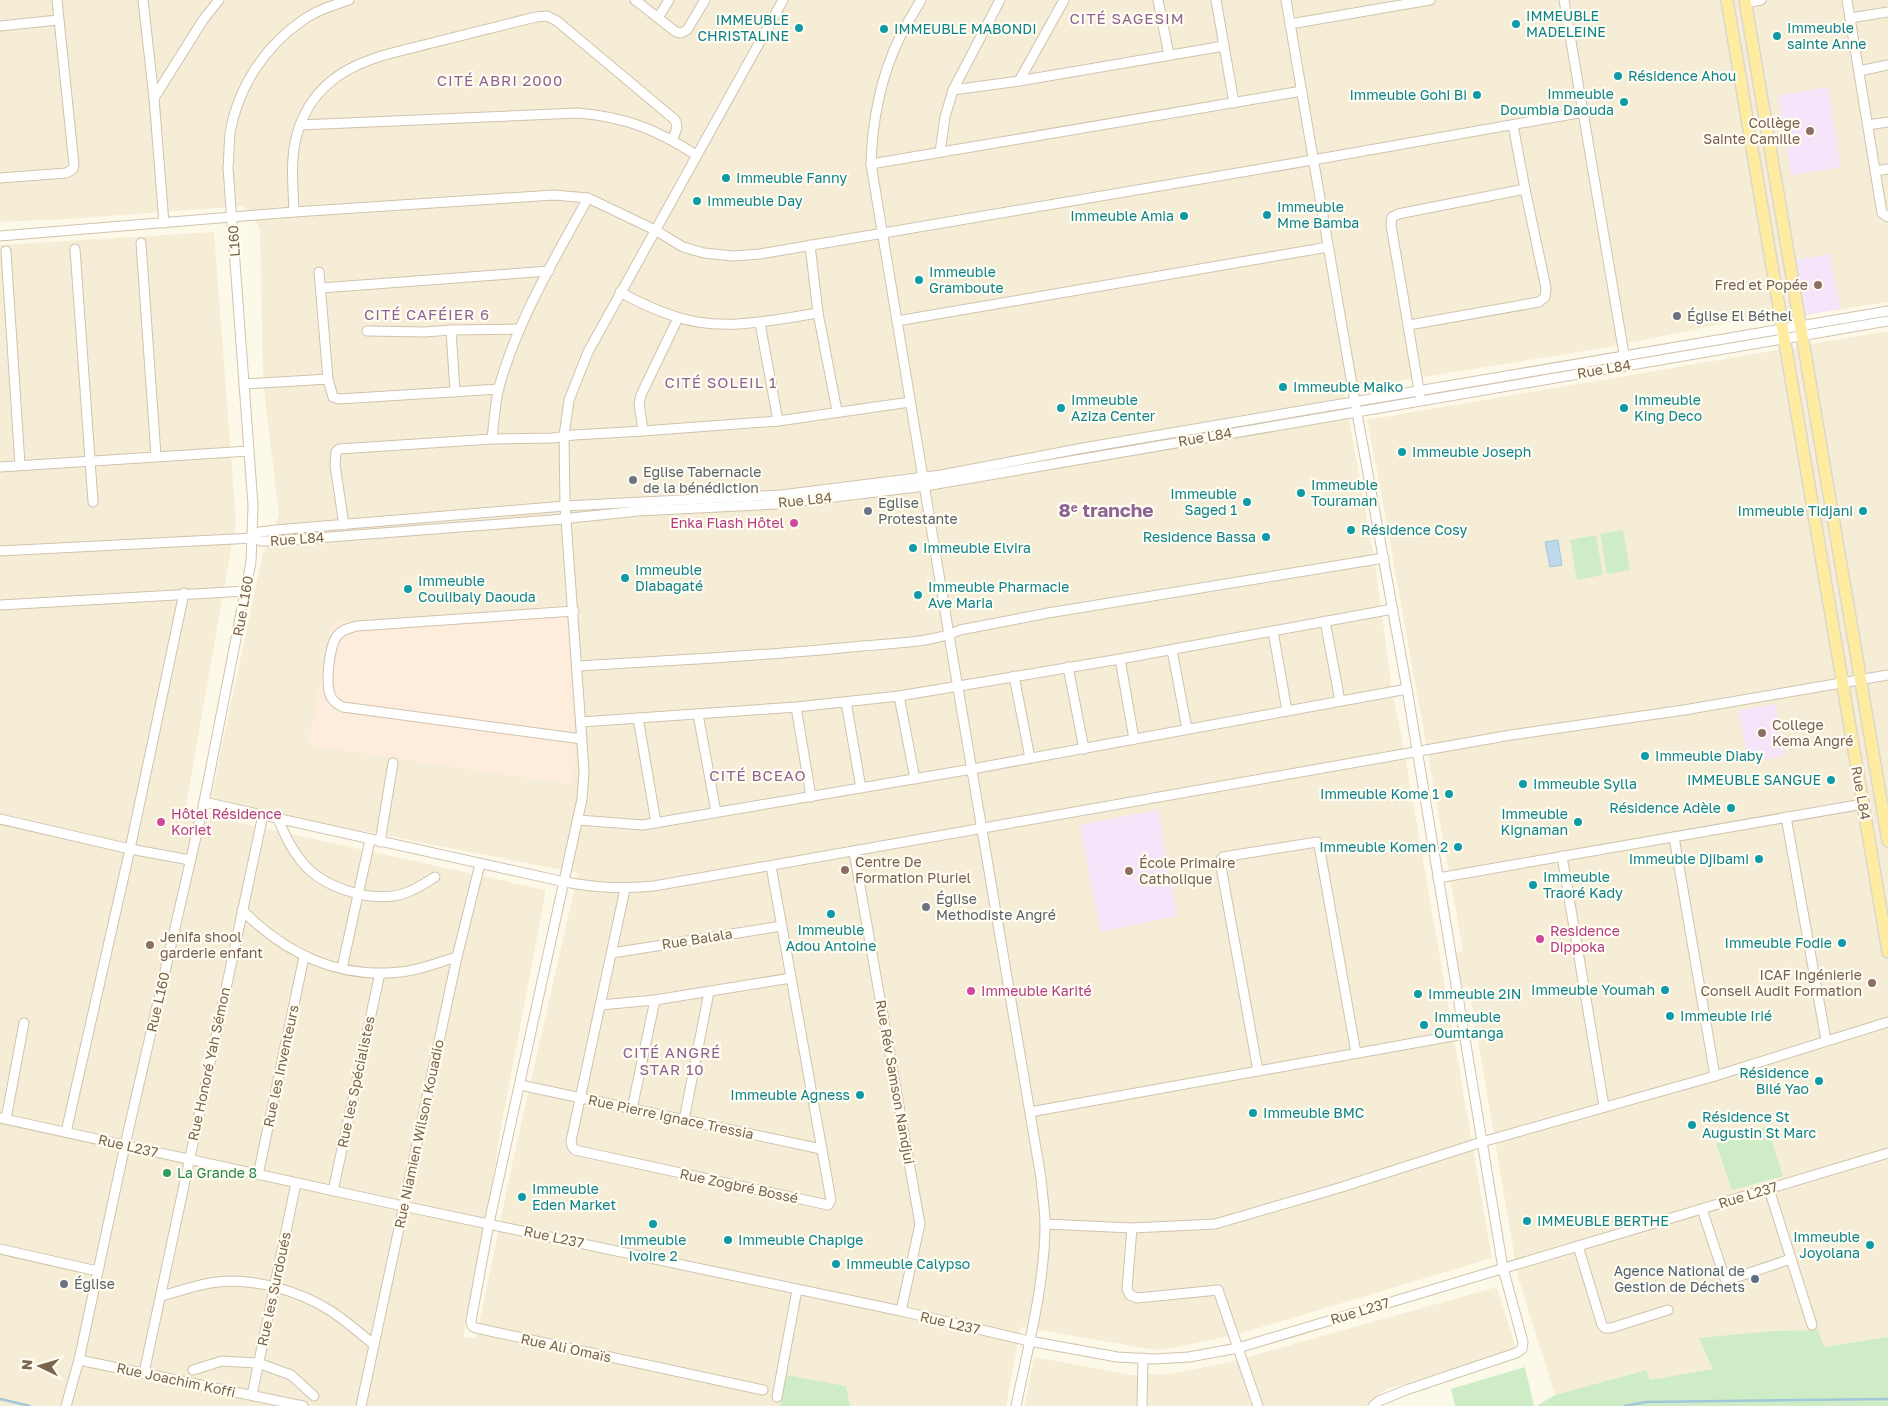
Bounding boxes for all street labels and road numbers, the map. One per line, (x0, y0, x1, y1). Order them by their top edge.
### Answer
street label: L160 (224, 225, 243, 258)
street label: Rue L84 (1576, 355, 1632, 382)
street label: Rue L84 (1177, 423, 1233, 450)
street label: Rue L84 (777, 488, 833, 511)
street label: Rue L84 (269, 528, 325, 549)
street label: Rue L160 (229, 574, 256, 638)
street label: Rue L84 (1848, 765, 1875, 821)
street label: Rue Balala (660, 925, 734, 952)
street label: Rue L160 (142, 970, 173, 1034)
street label: Rue Honoré Yah Sémon (184, 986, 233, 1142)
street label: Rue Rév Samson Nandjui (873, 998, 918, 1166)
street label: Rue les Inventeurs (259, 1003, 302, 1129)
street label: Rue les Spécialistes (333, 1014, 378, 1149)
street label: Rue Niamien Wilson Kouadio (390, 1038, 447, 1230)
street label: Rue Pierre Ignace Tressia (587, 1091, 755, 1142)
street label: Rue L237 (96, 1130, 160, 1161)
street label: Rue Zogbré Bossé (678, 1165, 800, 1206)
street label: Rue L237 (1716, 1177, 1780, 1212)
street label: Rue L237 (522, 1222, 586, 1251)
street label: Rue les Surdoués (253, 1230, 294, 1348)
street label: Rue L237 (1328, 1293, 1392, 1328)
street label: Rue L237 (918, 1307, 982, 1338)
street label: Rue Ali Omaïs (519, 1330, 613, 1365)
street label: Rue Joachim Koffi (115, 1359, 237, 1400)

